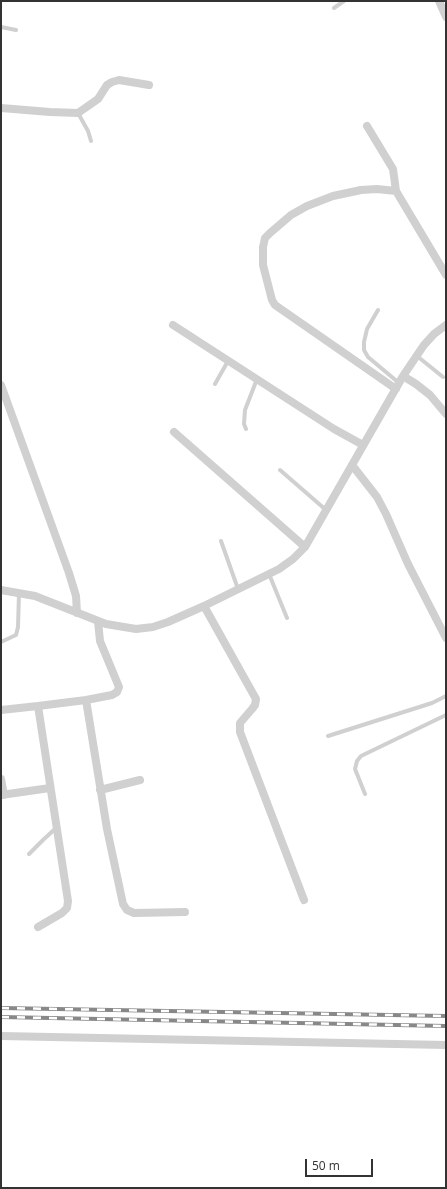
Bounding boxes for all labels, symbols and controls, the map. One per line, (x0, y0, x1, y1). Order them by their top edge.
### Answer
scale bar (307, 1151, 375, 1177)
text: 50 m (312, 1157, 340, 1174)

